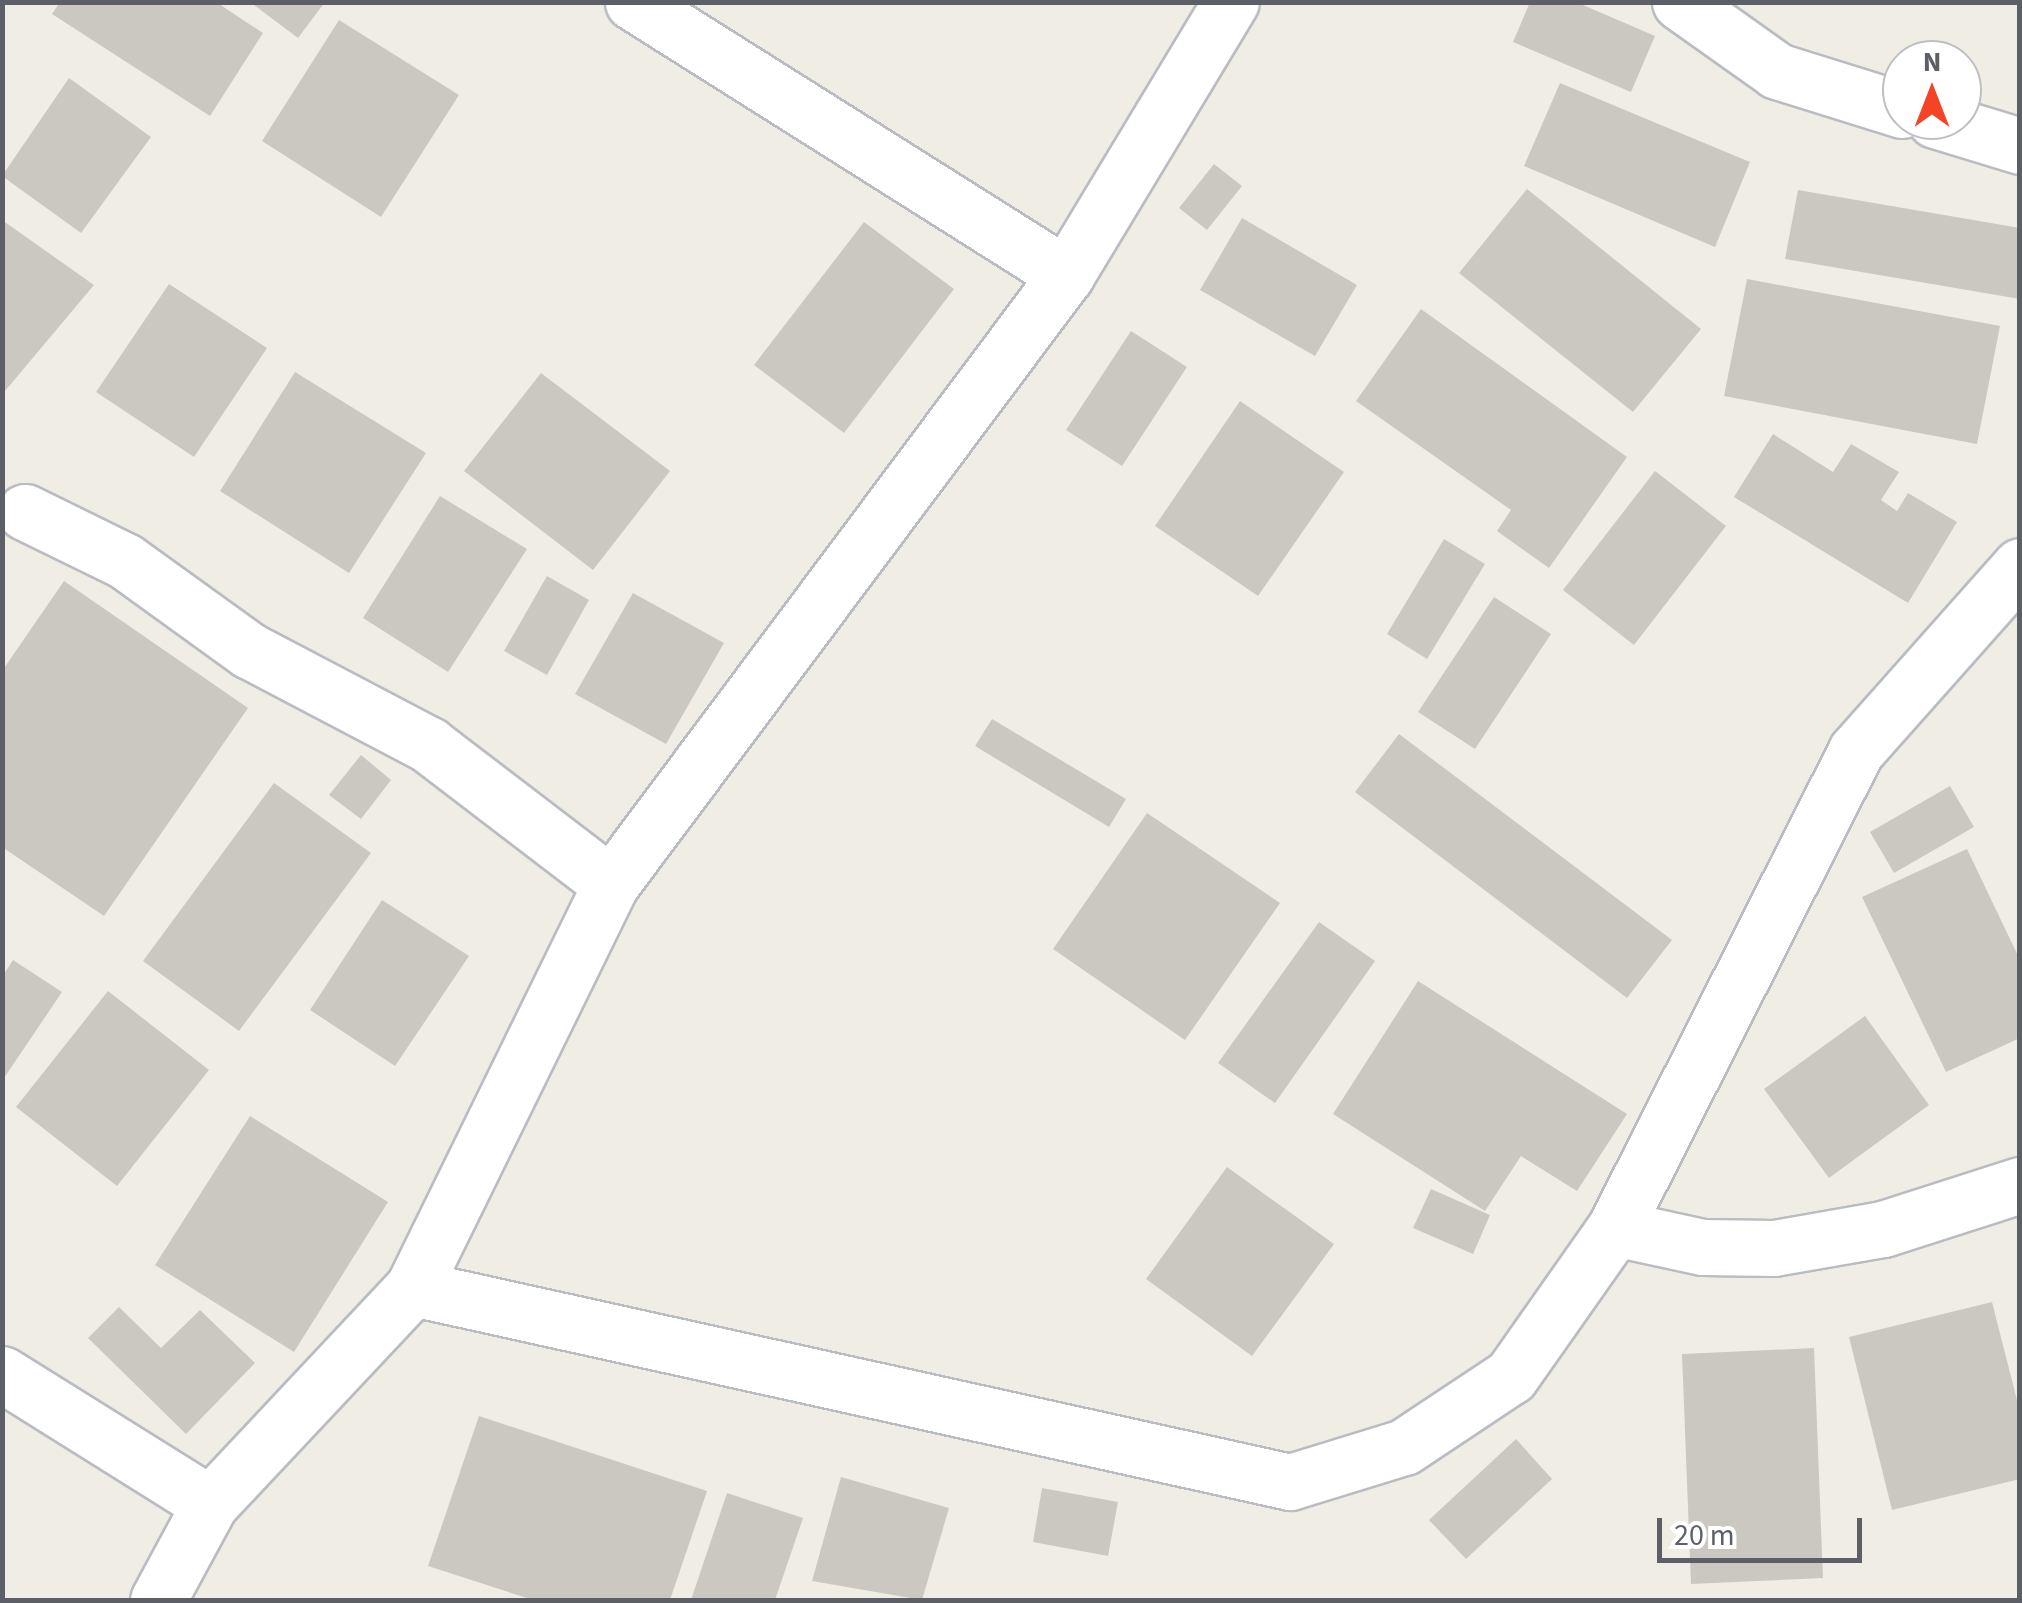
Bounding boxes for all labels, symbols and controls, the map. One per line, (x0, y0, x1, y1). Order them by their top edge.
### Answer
north arrow (1882, 40, 1982, 140)
text: N (1923, 42, 1941, 82)
scale bar (1662, 1498, 1867, 1560)
text: 20 m (1674, 1514, 1735, 1557)

